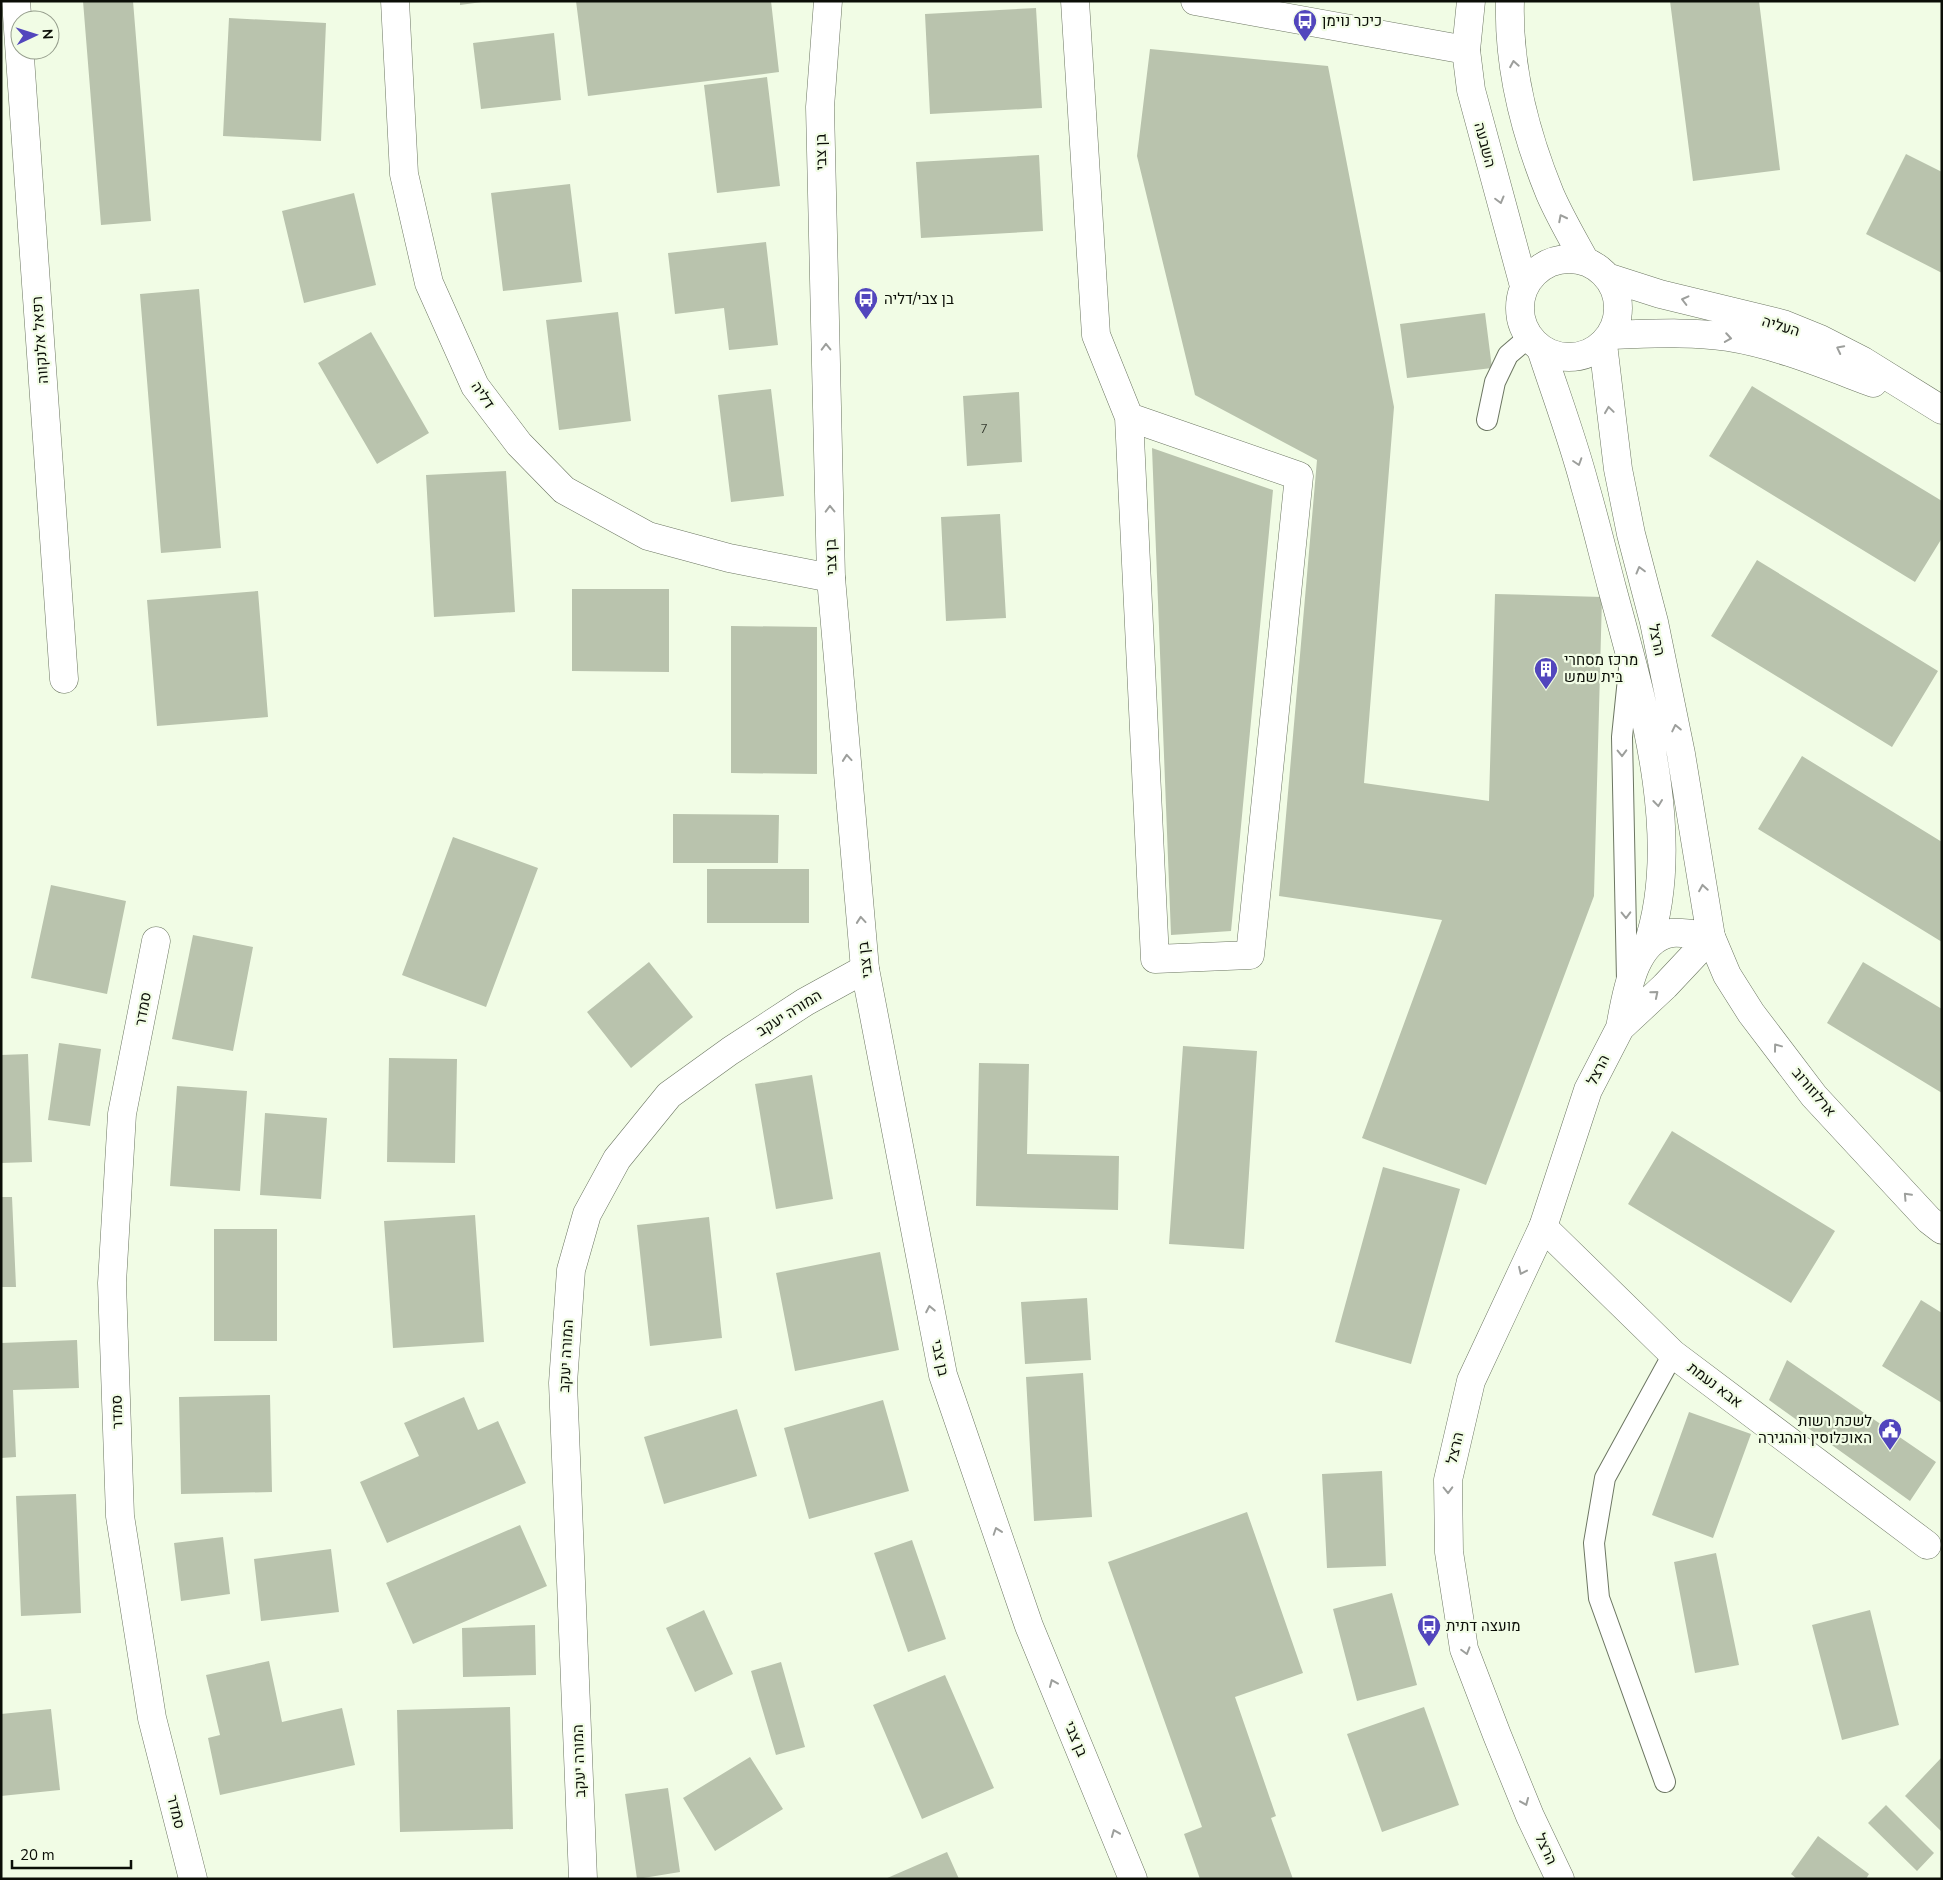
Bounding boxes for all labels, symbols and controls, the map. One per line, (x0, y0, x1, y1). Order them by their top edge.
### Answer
bus stop icon: כיכר נוימן (1292, 8, 1318, 42)
north arrow (10, 10, 60, 60)
place label: כיכר נוימן (1322, 11, 1382, 31)
text: N (38, 28, 57, 40)
one-way arrow (1510, 59, 1520, 68)
street label: השבעה (1469, 120, 1501, 170)
street label: בן צבי (811, 133, 831, 171)
one-way arrow (1494, 195, 1504, 203)
one-way arrow (1558, 214, 1569, 223)
bus stop icon: בן צבי/דליה (853, 286, 879, 320)
place label: בן צבי/דליה (884, 289, 954, 309)
one-way arrow (1681, 295, 1690, 306)
street label: רפאל אלנקווה (27, 296, 53, 384)
street label: העליה (1760, 311, 1802, 341)
one-way arrow (1724, 332, 1732, 342)
one-way arrow (821, 342, 831, 350)
one-way arrow (1836, 345, 1845, 355)
street label: דליה (467, 377, 499, 413)
one-way arrow (1605, 406, 1615, 415)
house number: 7 (980, 421, 988, 437)
one-way arrow (1572, 457, 1582, 466)
one-way arrow (824, 505, 835, 513)
street label: בן צבי (820, 538, 842, 576)
one-way arrow (1635, 565, 1646, 574)
street label: הרצל (1644, 622, 1670, 658)
place label: מרכז מסחרי בית שמש (1564, 650, 1638, 687)
building icon: מרכז מסחרי בית שמש (1533, 656, 1559, 690)
one-way arrow (1671, 724, 1681, 733)
one-way arrow (1617, 750, 1627, 757)
one-way arrow (842, 754, 853, 762)
one-way arrow (1652, 800, 1663, 808)
one-way arrow (1698, 884, 1708, 893)
one-way arrow (1621, 912, 1631, 920)
one-way arrow (856, 916, 867, 924)
street label: בן צבי (853, 940, 877, 979)
street label: המורה יעקב (753, 985, 825, 1041)
street label: סמדר (130, 990, 156, 1028)
one-way arrow (1649, 992, 1658, 1000)
one-way arrow (1774, 1043, 1783, 1053)
street label: הרצל (1582, 1051, 1614, 1089)
street label: ארלוזורוב (1788, 1063, 1840, 1121)
one-way arrow (1904, 1192, 1913, 1201)
one-way arrow (1518, 1266, 1528, 1275)
one-way arrow (926, 1304, 936, 1313)
street label: המורה יעקב (554, 1319, 578, 1393)
street label: בן צבי (926, 1338, 954, 1378)
street label: אבא נעמת (1683, 1358, 1747, 1412)
street label: סמדר (106, 1395, 128, 1429)
place label: לשכת רשות האוכלוסין וההגירה (1758, 1411, 1872, 1448)
public building icon: לשכת רשות האוכלוסין וההגירה (1877, 1417, 1903, 1451)
street label: הרצל (1442, 1430, 1468, 1466)
one-way arrow (1443, 1486, 1453, 1494)
one-way arrow (992, 1527, 1002, 1536)
bus stop icon: מועצה דתית (1416, 1613, 1442, 1647)
place label: מועצה דתית (1446, 1616, 1521, 1636)
one-way arrow (1460, 1646, 1470, 1655)
one-way arrow (1049, 1679, 1060, 1688)
street label: בן צבי (1060, 1718, 1092, 1760)
street label: המורה יעקב (568, 1724, 590, 1798)
street label: סמדר (162, 1793, 190, 1831)
one-way arrow (1518, 1797, 1529, 1806)
one-way arrow (1111, 1830, 1121, 1838)
street label: הרצל (1530, 1830, 1562, 1868)
scale bar (12, 1838, 131, 1870)
text: 20 m (20, 1845, 55, 1865)

